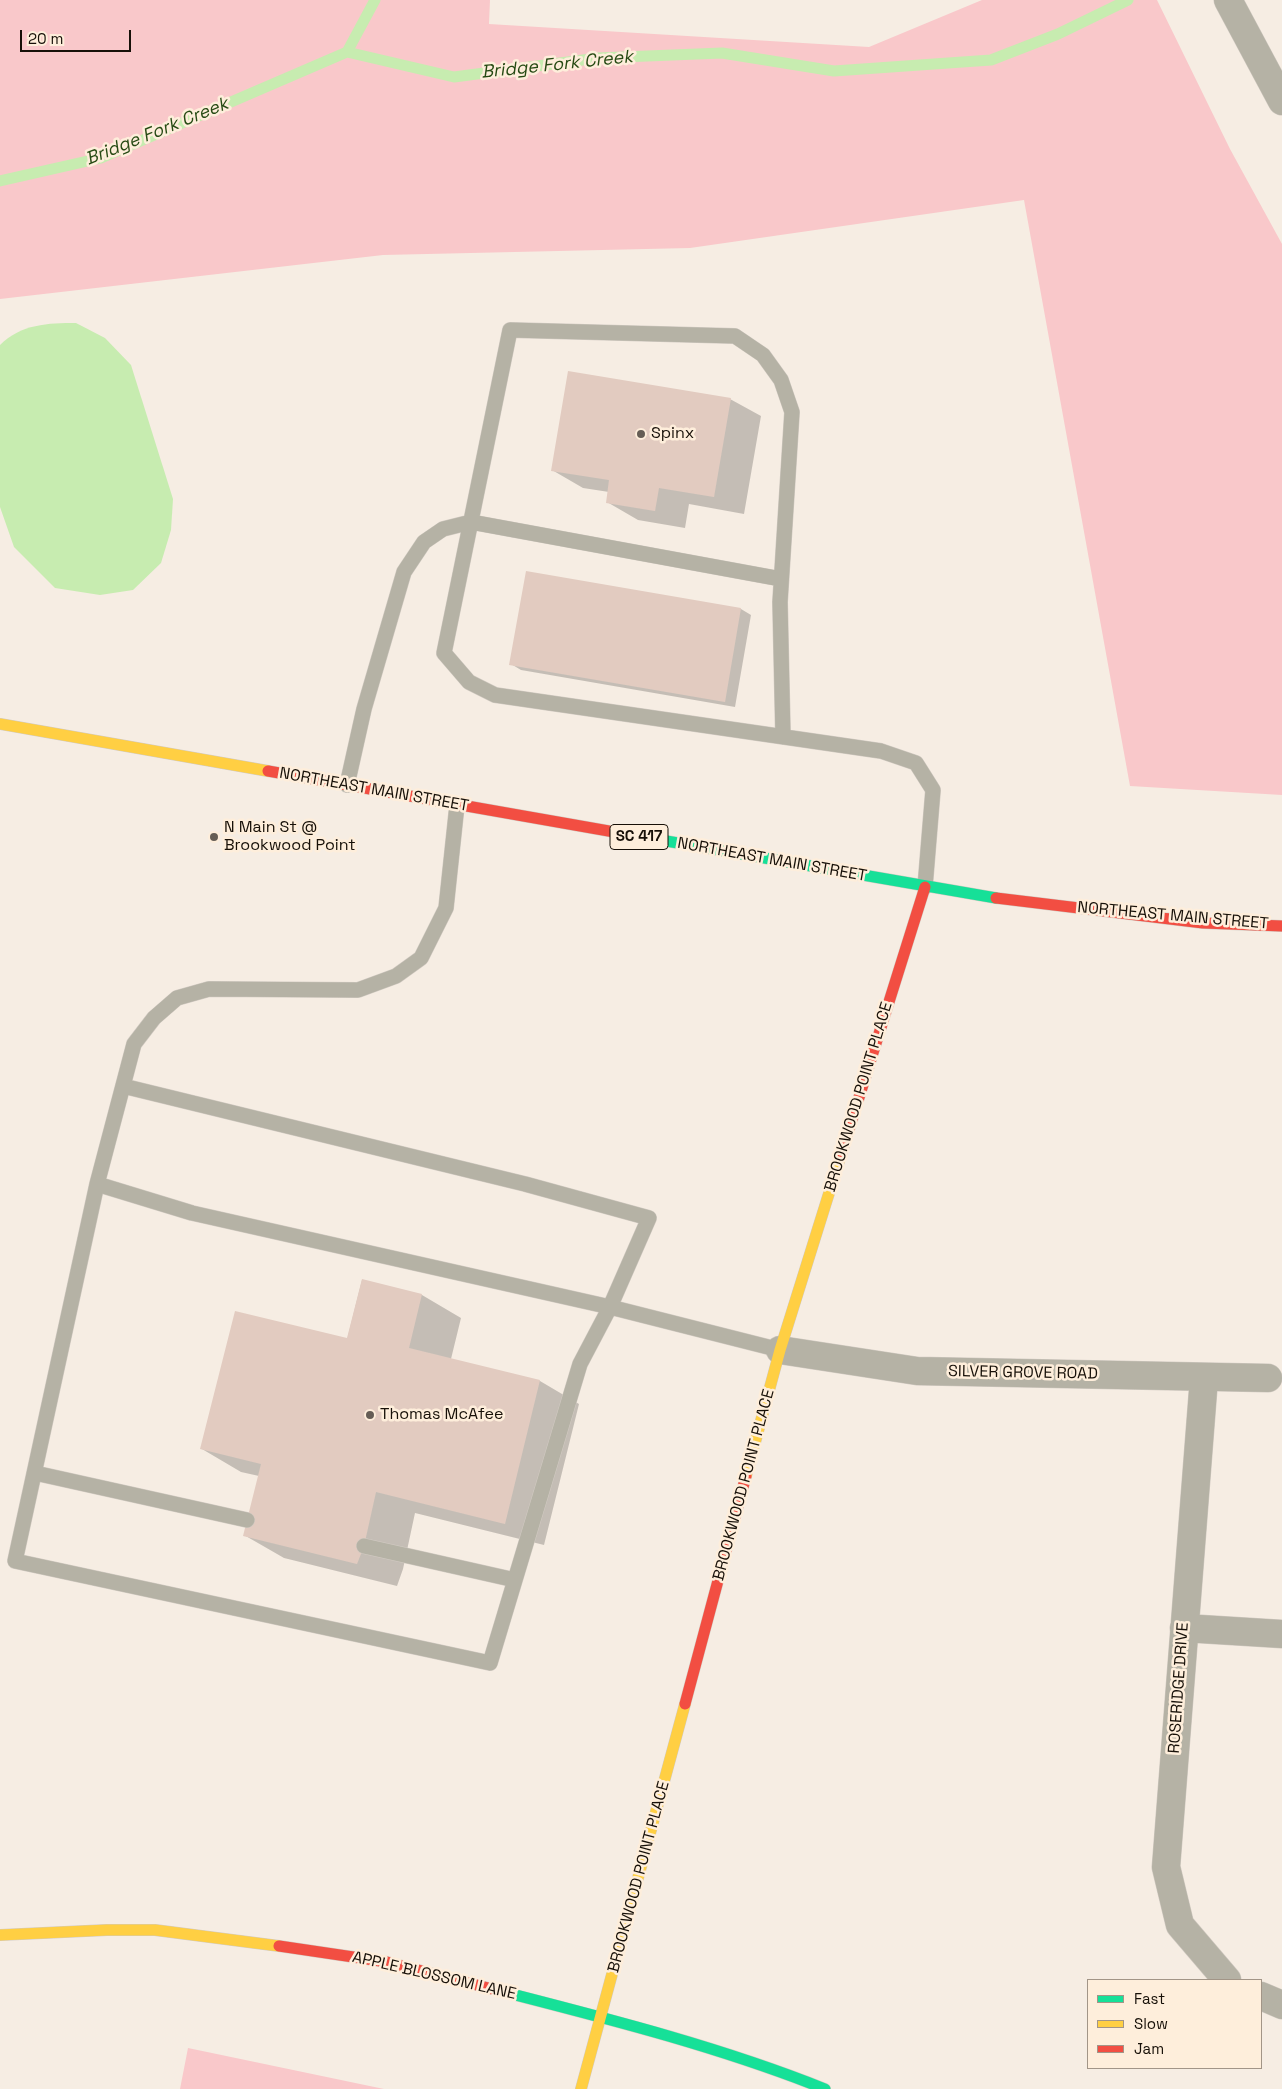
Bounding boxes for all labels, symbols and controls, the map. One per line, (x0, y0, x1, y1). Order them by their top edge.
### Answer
scale bar (22, 20, 134, 52)
text: 20 m (28, 29, 63, 48)
water label: Bridge Fork Creek (480, 46, 634, 84)
water label: Bridge Fork Creek (82, 93, 232, 171)
place label: Spinx (651, 424, 694, 444)
marker: Spinx (635, 428, 647, 440)
street label: NORTHEAST MAIN STREET (278, 764, 470, 816)
place label: N Main St @ Brookwood Point (224, 818, 356, 856)
road number: SC 417 (610, 824, 668, 850)
marker: N Main St @ Brookwood Point (208, 831, 220, 843)
street label: NORTHEAST MAIN STREET (676, 834, 868, 886)
street label: NORTHEAST MAIN STREET (1077, 898, 1269, 934)
street label: BROOKWOOD POINT PLACE (821, 1000, 897, 1194)
street label: SILVER GROVE ROAD (948, 1362, 1098, 1384)
street label: BROOKWOOD POINT PLACE (709, 1387, 779, 1583)
place label: Thomas McAfee (380, 1405, 503, 1425)
marker: Thomas McAfee (364, 1409, 376, 1421)
street label: ROSERIDGE DRIVE (1165, 1622, 1193, 1754)
street label: BROOKWOOD POINT PLACE (604, 1779, 674, 1975)
street label: APPLE BLOSSOM LANE (350, 1948, 518, 2004)
legend (1087, 1979, 1262, 2069)
text: Fast (1134, 1989, 1165, 2008)
text: Slow (1134, 2014, 1168, 2033)
text: Jam (1134, 2039, 1164, 2058)

